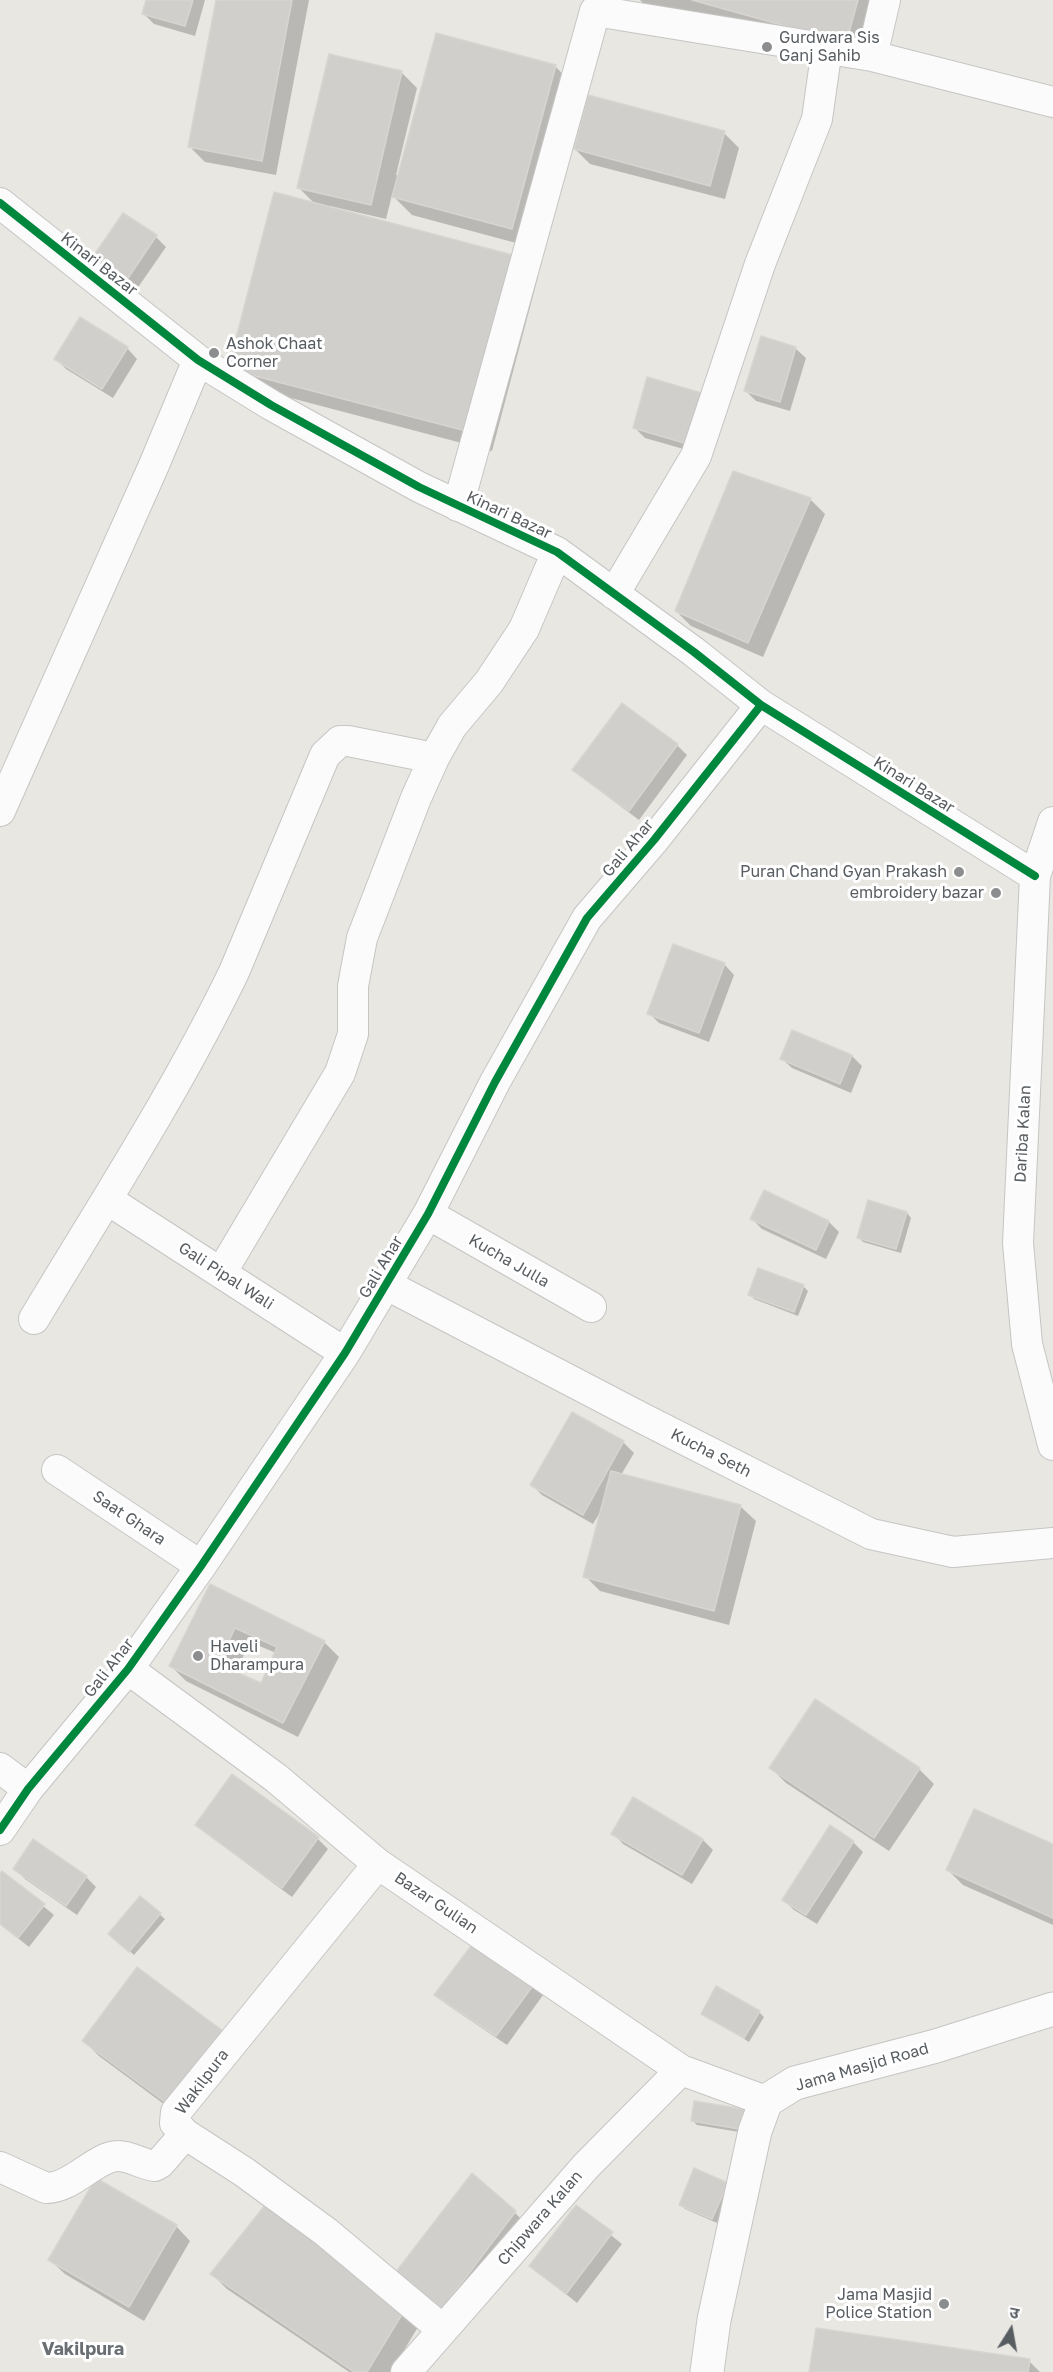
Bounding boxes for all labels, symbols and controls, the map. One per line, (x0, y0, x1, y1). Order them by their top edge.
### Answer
place label: Gurdwara Sis Ganj Sahib (779, 28, 880, 66)
marker: Gurdwara Sis Ganj Sahib (760, 40, 774, 54)
street label: Kinari Bazar (57, 228, 141, 300)
place label: Ashok Chaat Corner (226, 334, 323, 372)
marker: Ashok Chaat Corner (207, 346, 221, 360)
street label: Kinari Bazar (463, 487, 555, 543)
street label: Kinari Bazar (870, 752, 958, 818)
street label: Gali Ahar (598, 815, 658, 881)
place label: Puran Chand Gyan Prakash (740, 862, 947, 882)
marker: Puran Chand Gyan Prakash (952, 865, 966, 879)
place label: embroidery bazar (850, 883, 984, 903)
marker: embroidery bazar (989, 886, 1003, 900)
street label: Dariba Kalan (1011, 1085, 1035, 1183)
street label: Kucha Julla (465, 1230, 553, 1292)
street label: Gali Ahar (355, 1232, 407, 1302)
street label: Gali Pipal Wali (175, 1238, 277, 1314)
street label: Kucha Seth (668, 1425, 754, 1481)
street label: Saat Ghara (89, 1487, 169, 1549)
street label: Gali Ahar (80, 1635, 138, 1701)
place label: Haveli Dharampura (210, 1637, 304, 1675)
marker: Haveli Dharampura (191, 1649, 205, 1663)
street label: Bazar Gulian (391, 1868, 481, 1938)
street label: Jama Masjid Road (793, 2039, 931, 2095)
street label: Wakilpura (171, 2046, 233, 2118)
street label: Chipwara Kalan (494, 2167, 586, 2269)
place label: Jama Masjid Police Station (825, 2285, 932, 2323)
marker: Jama Masjid Police Station (937, 2297, 951, 2311)
north arrow (981, 2300, 1041, 2360)
text: उ (1008, 2302, 1021, 2323)
district label: Vakilpura (42, 2338, 124, 2360)

